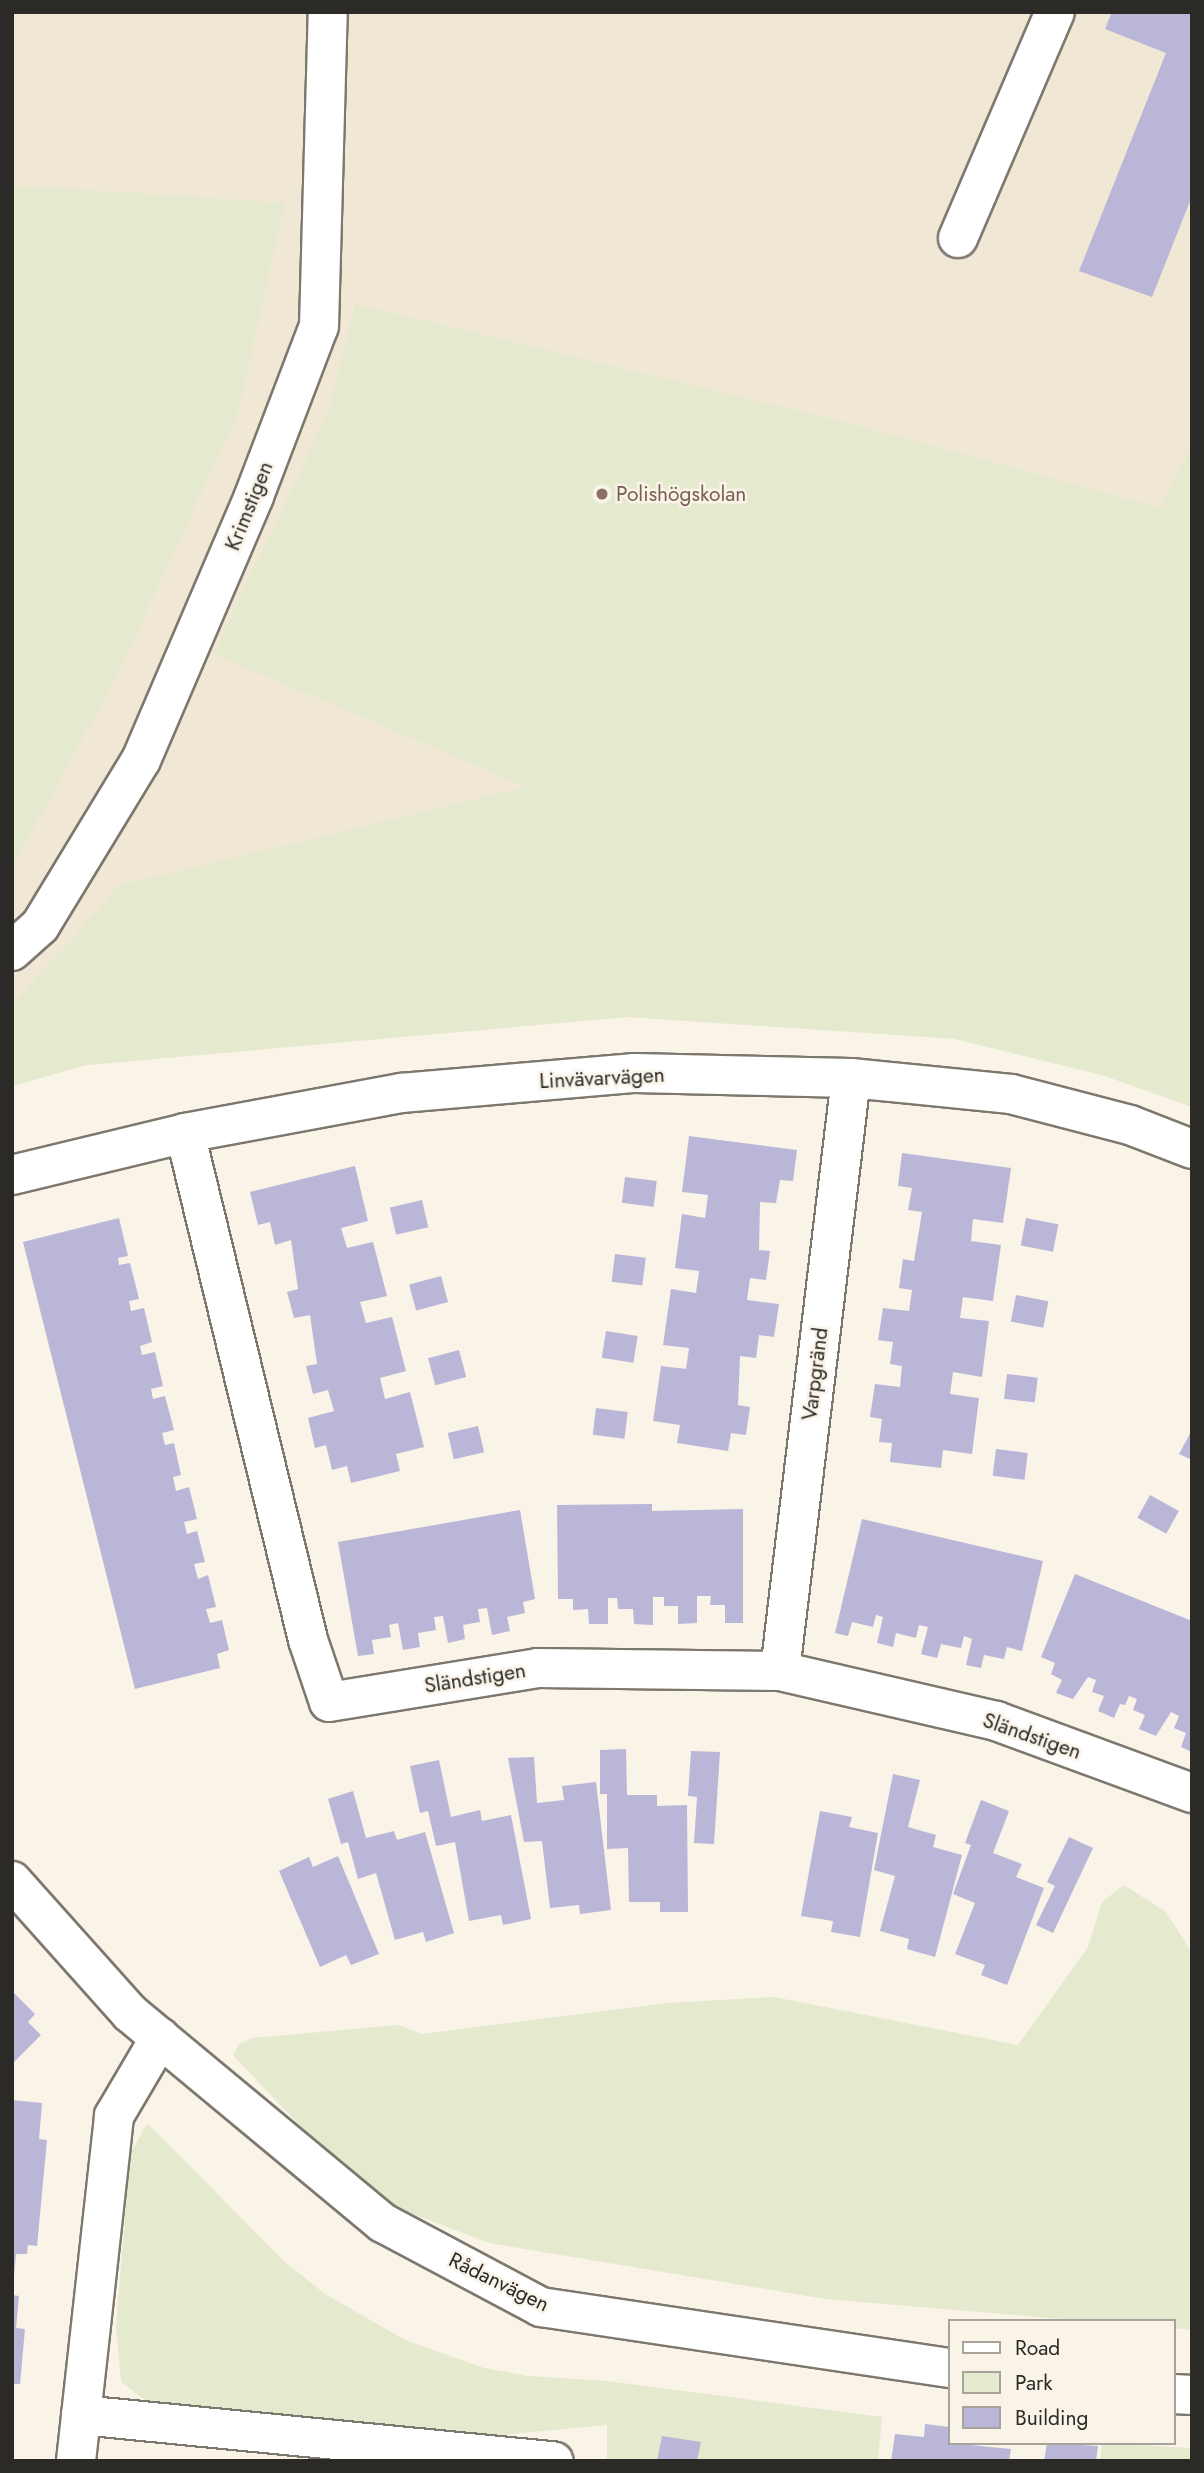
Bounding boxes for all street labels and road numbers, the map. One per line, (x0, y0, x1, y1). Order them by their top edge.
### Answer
street label: Krimstigen (220, 458, 278, 554)
street label: Linvävarvägen (539, 1062, 665, 1094)
street label: Varpgränd (797, 1326, 833, 1422)
street label: Sländstigen (423, 1658, 527, 1698)
street label: Sländstigen (980, 1707, 1084, 1765)
street label: Rådanvägen (445, 2247, 553, 2317)

